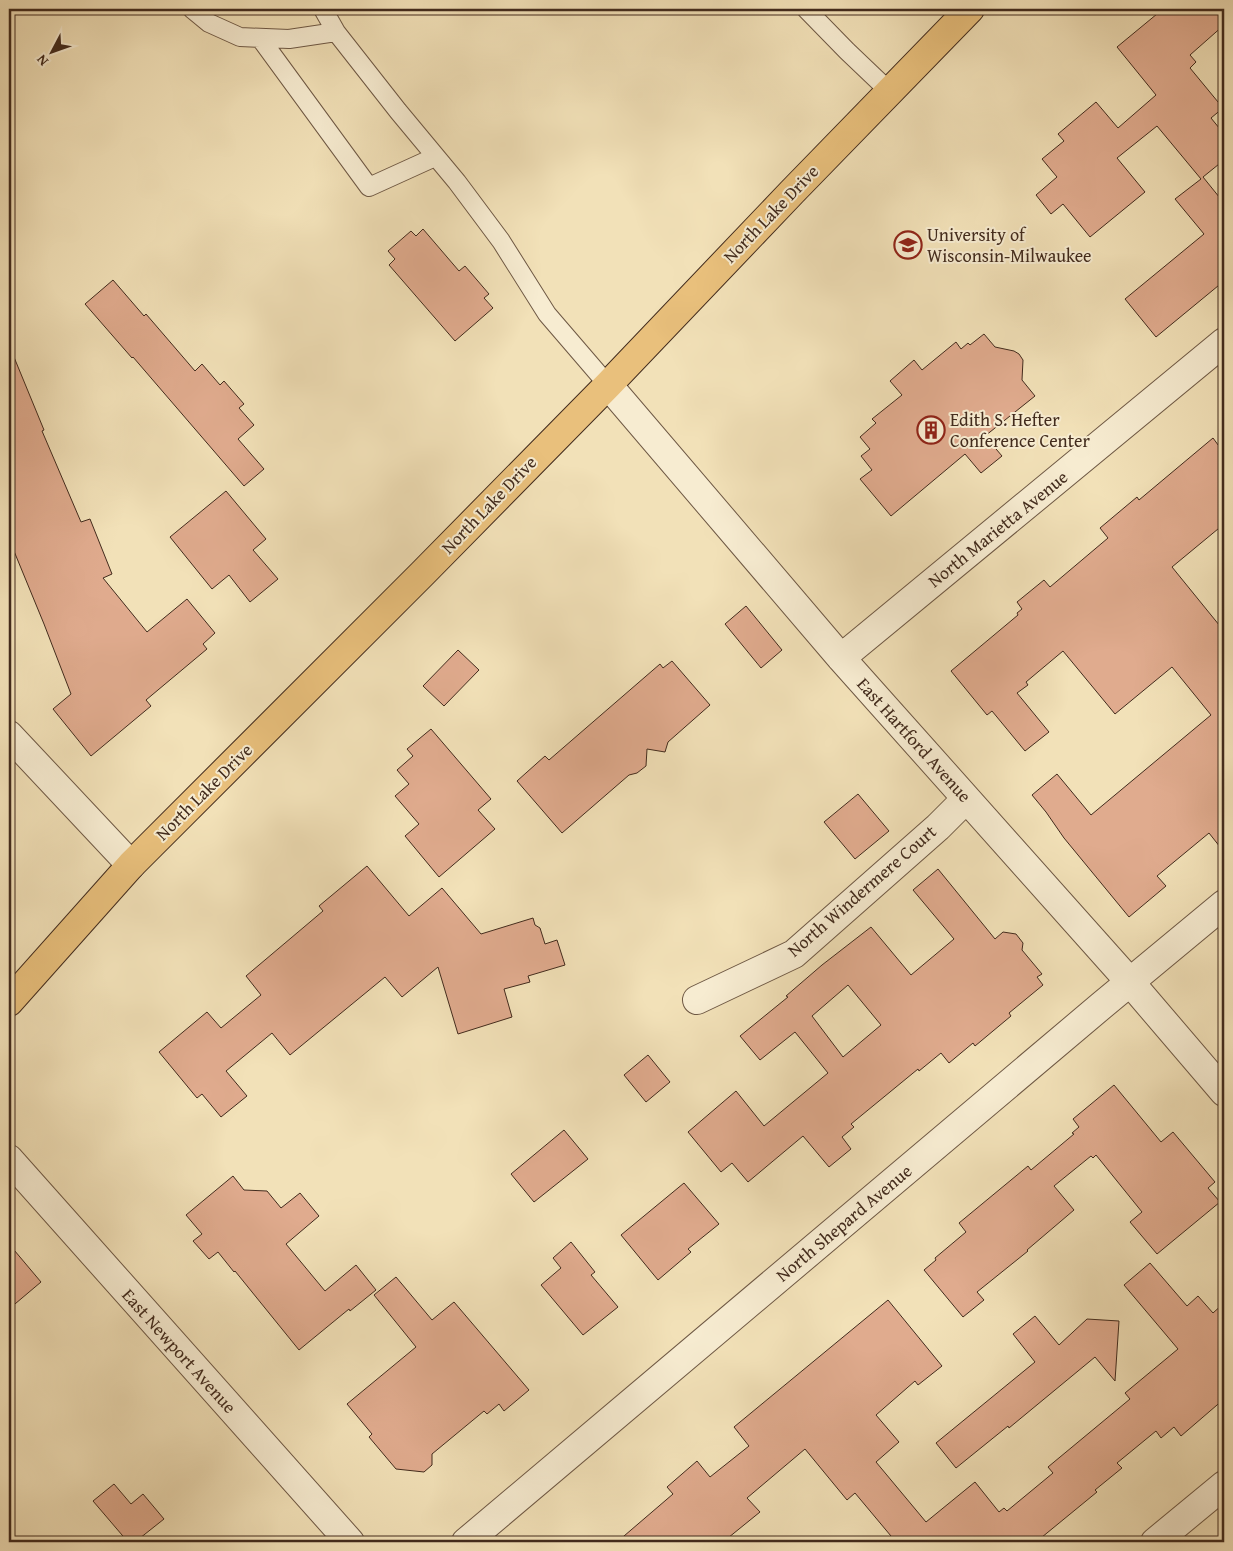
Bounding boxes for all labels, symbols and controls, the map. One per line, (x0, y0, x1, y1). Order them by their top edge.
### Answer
north arrow (28, 28, 78, 78)
text: N (31, 50, 53, 71)
street label: North Lake Drive (717, 158, 825, 269)
place label: University of Wisconsin-Milwaukee (927, 221, 1092, 269)
school or university icon: University of Wisconsin-Milwaukee (893, 230, 923, 260)
place label: Edith S. Hefter Conference Center (950, 406, 1091, 454)
building icon: Edith S. Hefter Conference Center (916, 415, 946, 445)
street label: North Lake Drive (435, 449, 543, 560)
street label: North Marietta Avenue (922, 464, 1074, 594)
street label: East Hartford Avenue (851, 671, 978, 808)
street label: North Lake Drive (149, 737, 258, 846)
street label: North Windermere Court (781, 818, 943, 963)
street label: North Shepard Avenue (770, 1157, 918, 1288)
street label: East Newport Avenue (116, 1282, 243, 1419)

